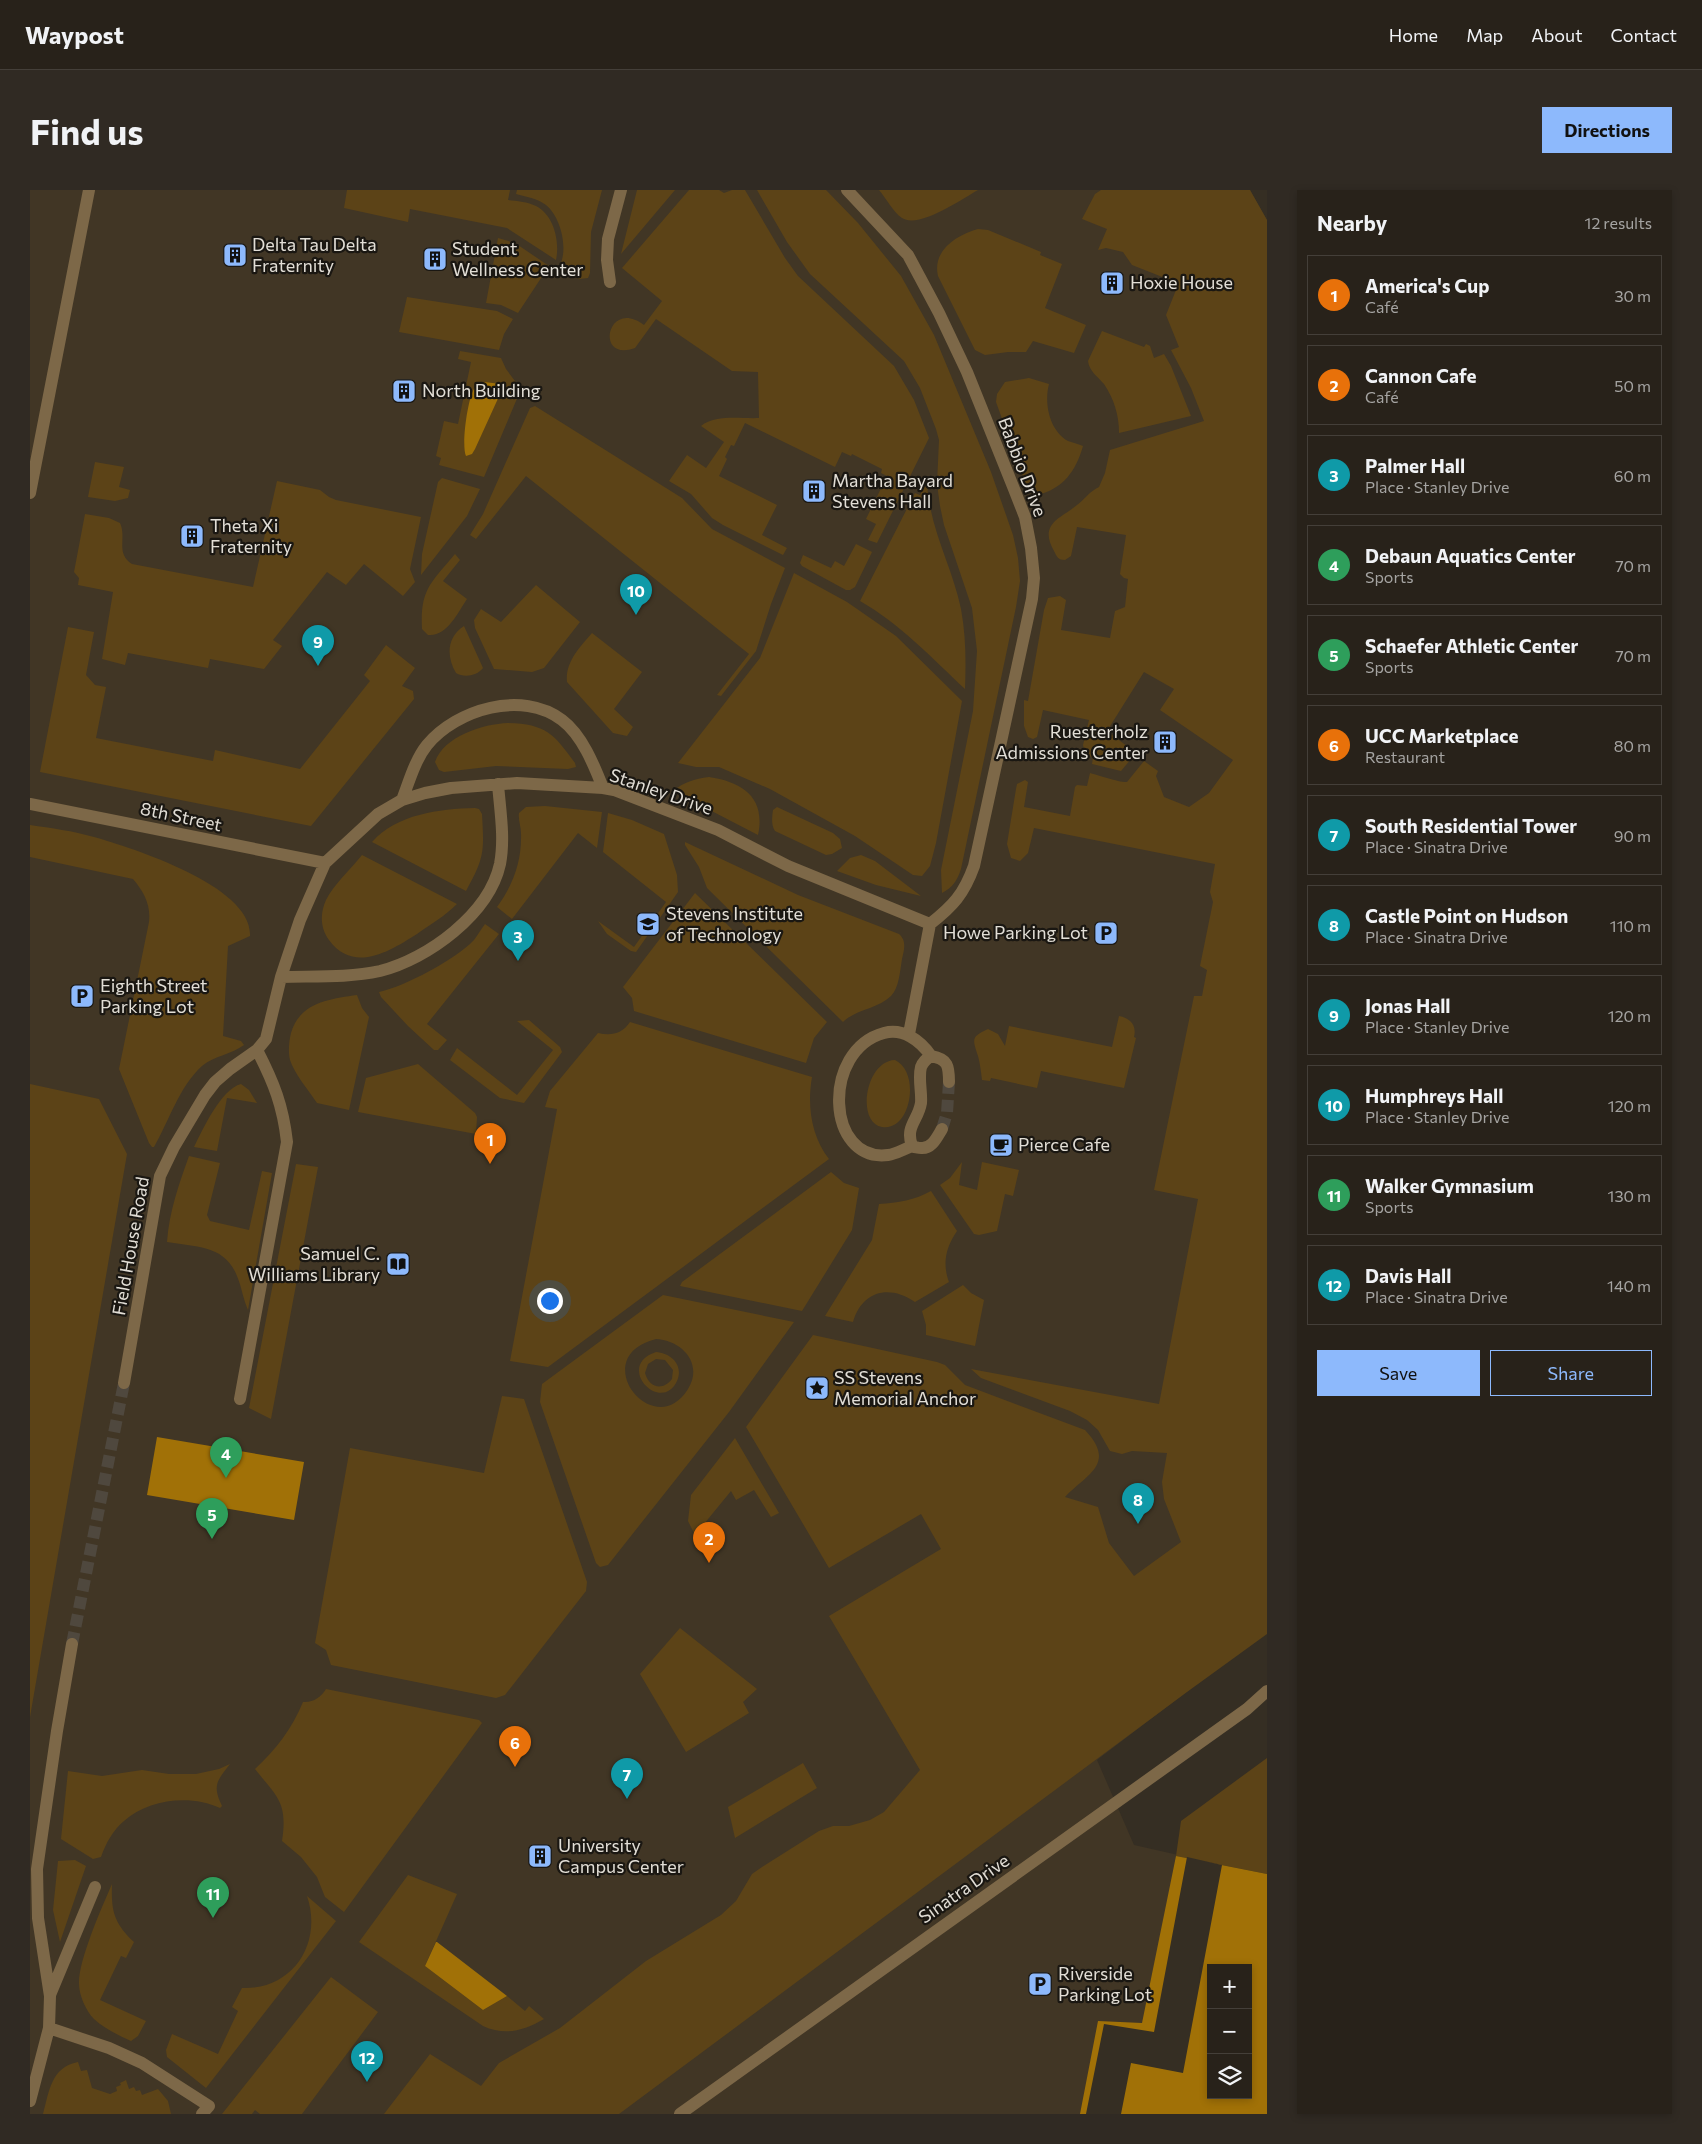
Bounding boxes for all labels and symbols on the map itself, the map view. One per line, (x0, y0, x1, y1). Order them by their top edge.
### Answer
place label: Delta Tau Delta Fraternity (252, 233, 377, 276)
place label: Student Wellness Center (452, 237, 583, 280)
building icon: Delta Tau Delta Fraternity (222, 242, 248, 268)
building icon: Student Wellness Center (422, 246, 448, 272)
building icon: Hoxie House (1099, 270, 1125, 296)
place label: Hoxie House (1130, 271, 1233, 293)
building icon: North Building (391, 378, 417, 404)
place label: North Building (422, 379, 541, 401)
street label: Babbio Drive (994, 414, 1052, 519)
place label: Martha Bayard Stevens Hall (832, 469, 953, 512)
building icon: Martha Bayard Stevens Hall (801, 478, 827, 504)
place label: Theta Xi Fraternity (210, 514, 292, 557)
building icon: Theta Xi Fraternity (179, 523, 205, 549)
pin: 10 (620, 574, 652, 615)
pin: 9 (302, 625, 334, 666)
place label: Ruesterholz Admissions Center (996, 720, 1148, 763)
building icon: Ruesterholz Admissions Center (1152, 729, 1178, 755)
street label: Stanley Drive (607, 763, 716, 819)
street label: 8th Street (138, 797, 224, 835)
place label: Stevens Institute of Technology (666, 902, 803, 945)
school or university icon: Stevens Institute of Technology (635, 911, 661, 937)
pin: 3 (502, 920, 534, 961)
parking icon: Howe Parking Lot (1093, 920, 1119, 946)
place label: Howe Parking Lot (943, 921, 1088, 943)
place label: Eighth Street Parking Lot (100, 974, 207, 1017)
parking icon: Eighth Street Parking Lot (69, 983, 95, 1009)
pin: 1 (474, 1123, 506, 1164)
cafe icon: Pierce Cafe (988, 1132, 1014, 1158)
place label: Pierce Cafe (1018, 1133, 1110, 1155)
street label: Field House Road (107, 1175, 153, 1317)
place label: Samuel C. Williams Library (248, 1242, 380, 1285)
library icon: Samuel C. Williams Library (385, 1251, 411, 1277)
your location (537, 1288, 563, 1314)
place label: SS Stevens Memorial Anchor (834, 1366, 976, 1409)
place icon: SS Stevens Memorial Anchor (804, 1375, 830, 1401)
pin: 4 (210, 1437, 242, 1478)
pin: 8 (1122, 1483, 1154, 1524)
pin: 5 (196, 1498, 228, 1539)
pin: 2 (693, 1522, 725, 1563)
pin: 6 (499, 1726, 531, 1767)
pin: 7 (611, 1758, 643, 1799)
place label: University Campus Center (558, 1834, 684, 1877)
building icon: University Campus Center (527, 1843, 553, 1869)
street label: Sinatra Drive (914, 1849, 1013, 1927)
pin: 11 (197, 1877, 229, 1918)
place label: Riverside Parking Lot (1058, 1962, 1152, 2005)
parking icon: Riverside Parking Lot (1027, 1971, 1053, 1997)
pin: 12 (351, 2041, 383, 2082)

